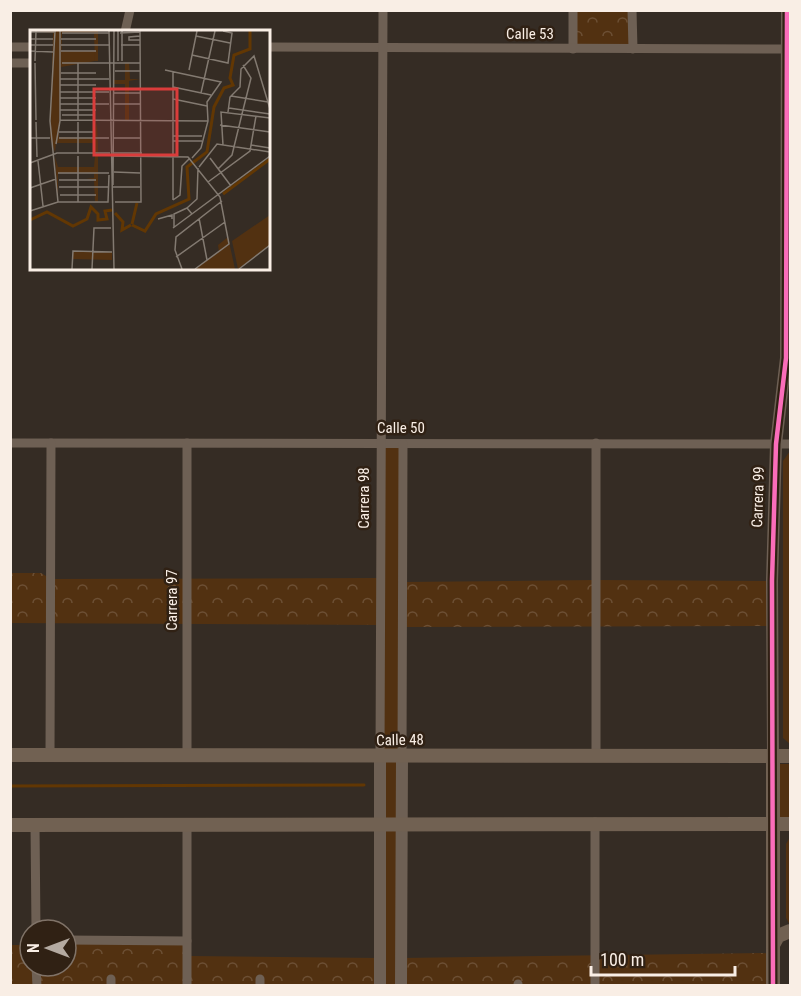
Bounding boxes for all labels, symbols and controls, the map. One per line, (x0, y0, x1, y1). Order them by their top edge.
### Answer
street label: Calle 53 (506, 25, 554, 43)
inset map (30, 30, 270, 270)
street label: Calle 50 (377, 419, 425, 437)
street label: Carrera 99 (748, 466, 768, 528)
street label: Carrera 98 (355, 467, 373, 529)
street label: Carrera 97 (163, 569, 181, 631)
street label: Calle 48 (376, 731, 424, 749)
north arrow (18, 918, 78, 978)
scale bar (591, 939, 735, 977)
text: N (24, 943, 43, 953)
text: 100 m (600, 949, 644, 970)

